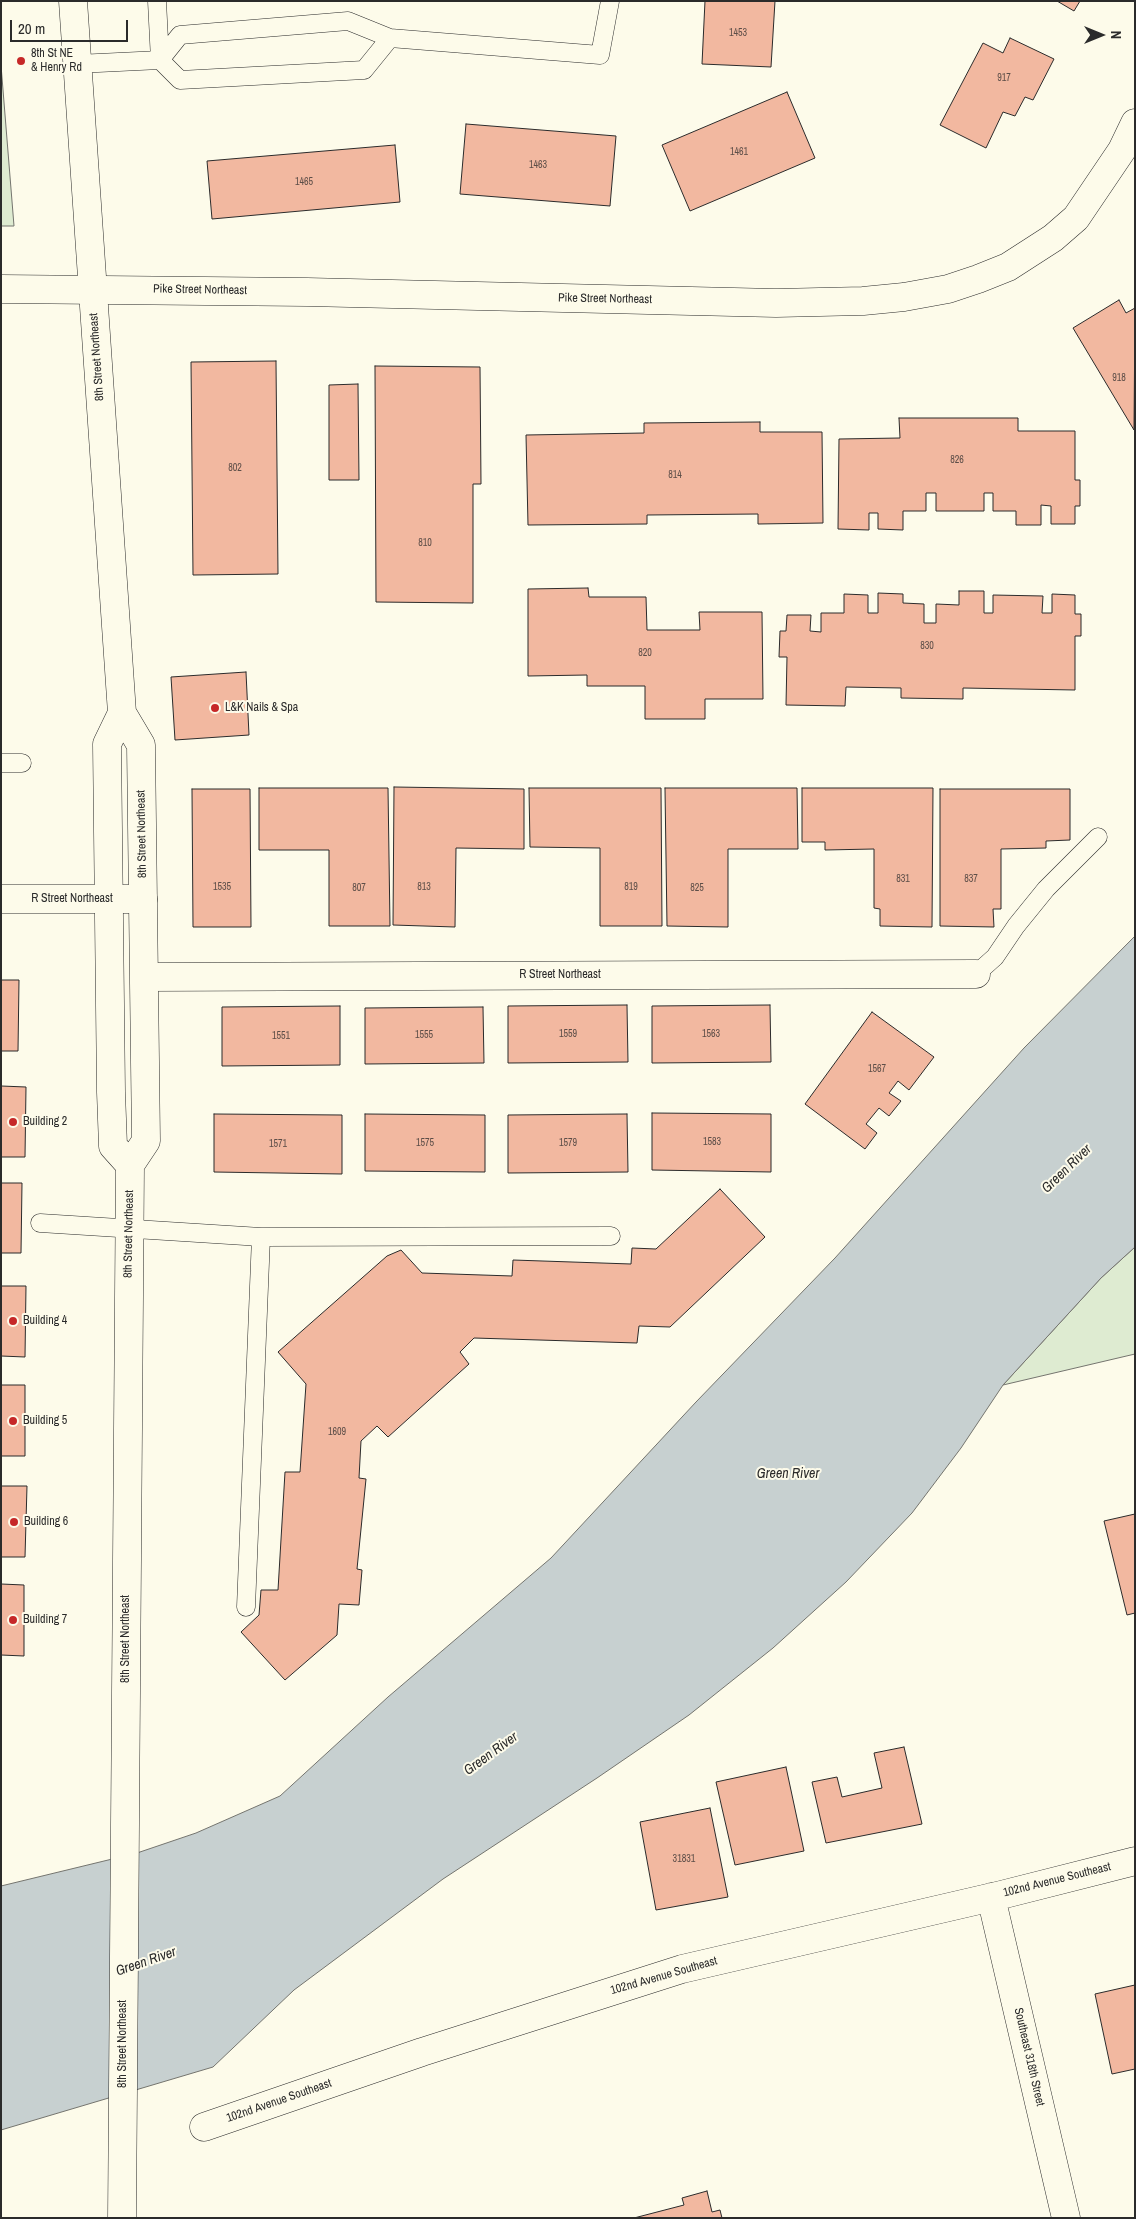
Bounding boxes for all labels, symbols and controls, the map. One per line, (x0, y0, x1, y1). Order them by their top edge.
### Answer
scale bar (12, 10, 130, 42)
north arrow (1076, 10, 1126, 60)
text: 20 m (18, 18, 45, 39)
house number: 1453 (729, 27, 747, 39)
text: N (1107, 31, 1125, 39)
place label: 8th St NE & Henry Rd (31, 47, 82, 75)
marker: 8th St NE & Henry Rd (15, 55, 27, 67)
house number: 917 (997, 72, 1011, 84)
house number: 1461 (730, 146, 748, 158)
house number: 1463 (529, 159, 547, 171)
house number: 1465 (295, 176, 313, 188)
street label: Pike Street Northeast (153, 282, 247, 298)
street label: Pike Street Northeast (558, 291, 652, 307)
street label: 8th Street Northeast (87, 313, 107, 401)
house number: 918 (1112, 372, 1126, 384)
house number: 826 (950, 454, 964, 466)
house number: 802 (228, 462, 242, 474)
house number: 814 (668, 469, 682, 481)
house number: 810 (418, 537, 432, 549)
house number: 830 (920, 640, 934, 652)
house number: 820 (638, 647, 652, 659)
place label: L&K Nails & Spa (225, 701, 298, 715)
marker: L&K Nails & Spa (209, 702, 221, 714)
street label: 8th Street Northeast (134, 790, 150, 878)
house number: 831 (896, 873, 910, 885)
house number: 837 (964, 873, 978, 885)
house number: 1535 (213, 881, 231, 893)
house number: 813 (417, 881, 431, 893)
house number: 819 (624, 881, 638, 893)
house number: 807 (352, 882, 366, 894)
house number: 825 (690, 882, 704, 894)
street label: R Street Northeast (31, 892, 113, 906)
street label: R Street Northeast (519, 968, 601, 982)
house number: 1559 (559, 1028, 577, 1040)
house number: 1563 (702, 1028, 720, 1040)
house number: 1555 (415, 1029, 433, 1041)
house number: 1551 (272, 1030, 290, 1042)
house number: 1567 (868, 1063, 886, 1075)
place label: Building 2 (23, 1115, 67, 1129)
marker: Building 2 (7, 1116, 19, 1128)
house number: 1583 (703, 1136, 721, 1148)
house number: 1575 (416, 1137, 434, 1149)
house number: 1579 (559, 1137, 577, 1149)
house number: 1571 (269, 1138, 287, 1150)
water label: Green River (1039, 1141, 1095, 1197)
street label: 8th Street Northeast (121, 1190, 137, 1278)
place label: Building 4 (23, 1314, 67, 1328)
marker: Building 4 (7, 1315, 19, 1327)
place label: Building 5 (23, 1414, 67, 1428)
marker: Building 5 (7, 1415, 19, 1427)
house number: 1609 (328, 1426, 346, 1438)
water label: Green River (757, 1466, 819, 1482)
place label: Building 6 (24, 1515, 68, 1529)
marker: Building 6 (8, 1516, 20, 1528)
street label: 8th Street Northeast (119, 1595, 133, 1683)
place label: Building 7 (23, 1613, 67, 1627)
marker: Building 7 (7, 1614, 19, 1626)
water label: Green River (461, 1729, 521, 1779)
house number: 31831 (673, 1853, 695, 1865)
street label: 102nd Avenue Southeast (1002, 1860, 1112, 1900)
water label: Green River (114, 1944, 178, 1980)
street label: 102nd Avenue Southeast (609, 1954, 719, 1998)
street label: 8th Street Northeast (116, 2000, 130, 2088)
street label: Southeast 318th Street (1011, 2006, 1047, 2108)
street label: 102nd Avenue Southeast (224, 2076, 334, 2126)

